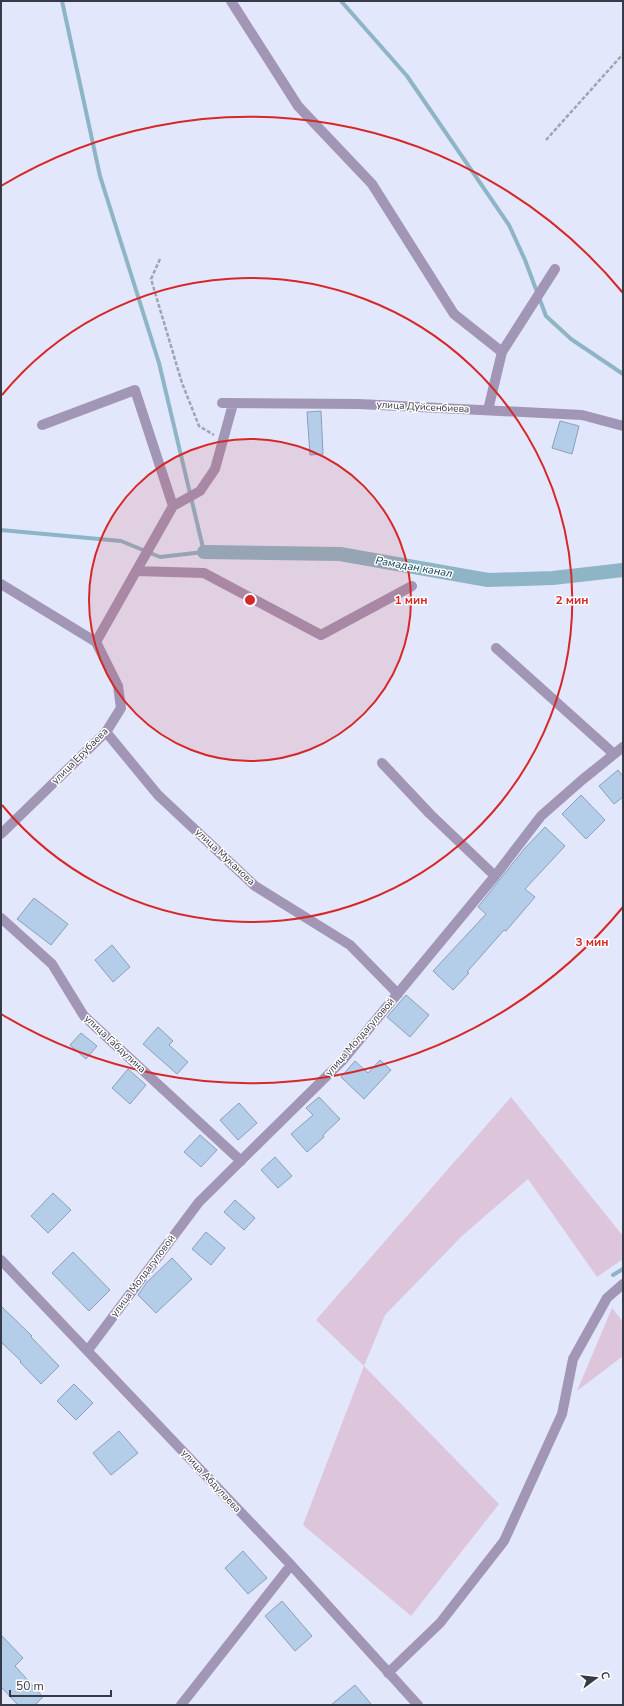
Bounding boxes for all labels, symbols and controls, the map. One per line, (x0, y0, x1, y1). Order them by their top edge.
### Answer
street label: улица Дуйсенбиева (376, 398, 470, 416)
water label: Рамадан канал (374, 553, 454, 581)
text: 1 мин (394, 592, 428, 608)
text: 2 мин (555, 592, 589, 608)
centre of rings (243, 593, 257, 607)
street label: улица Ерубаева (49, 725, 111, 787)
street label: улица Муканова (192, 826, 258, 888)
text: 3 мин (575, 934, 609, 950)
street label: улица Молдагуловой (322, 995, 398, 1079)
street label: улица Габдулина (81, 1012, 149, 1076)
street label: улица Молдагуловой (108, 1232, 179, 1320)
street label: улица Абдулаева (178, 1446, 244, 1516)
north arrow (576, 1658, 616, 1698)
text: С (597, 1670, 614, 1682)
scale bar (10, 1672, 111, 1698)
text: 50 m (16, 1678, 44, 1694)

